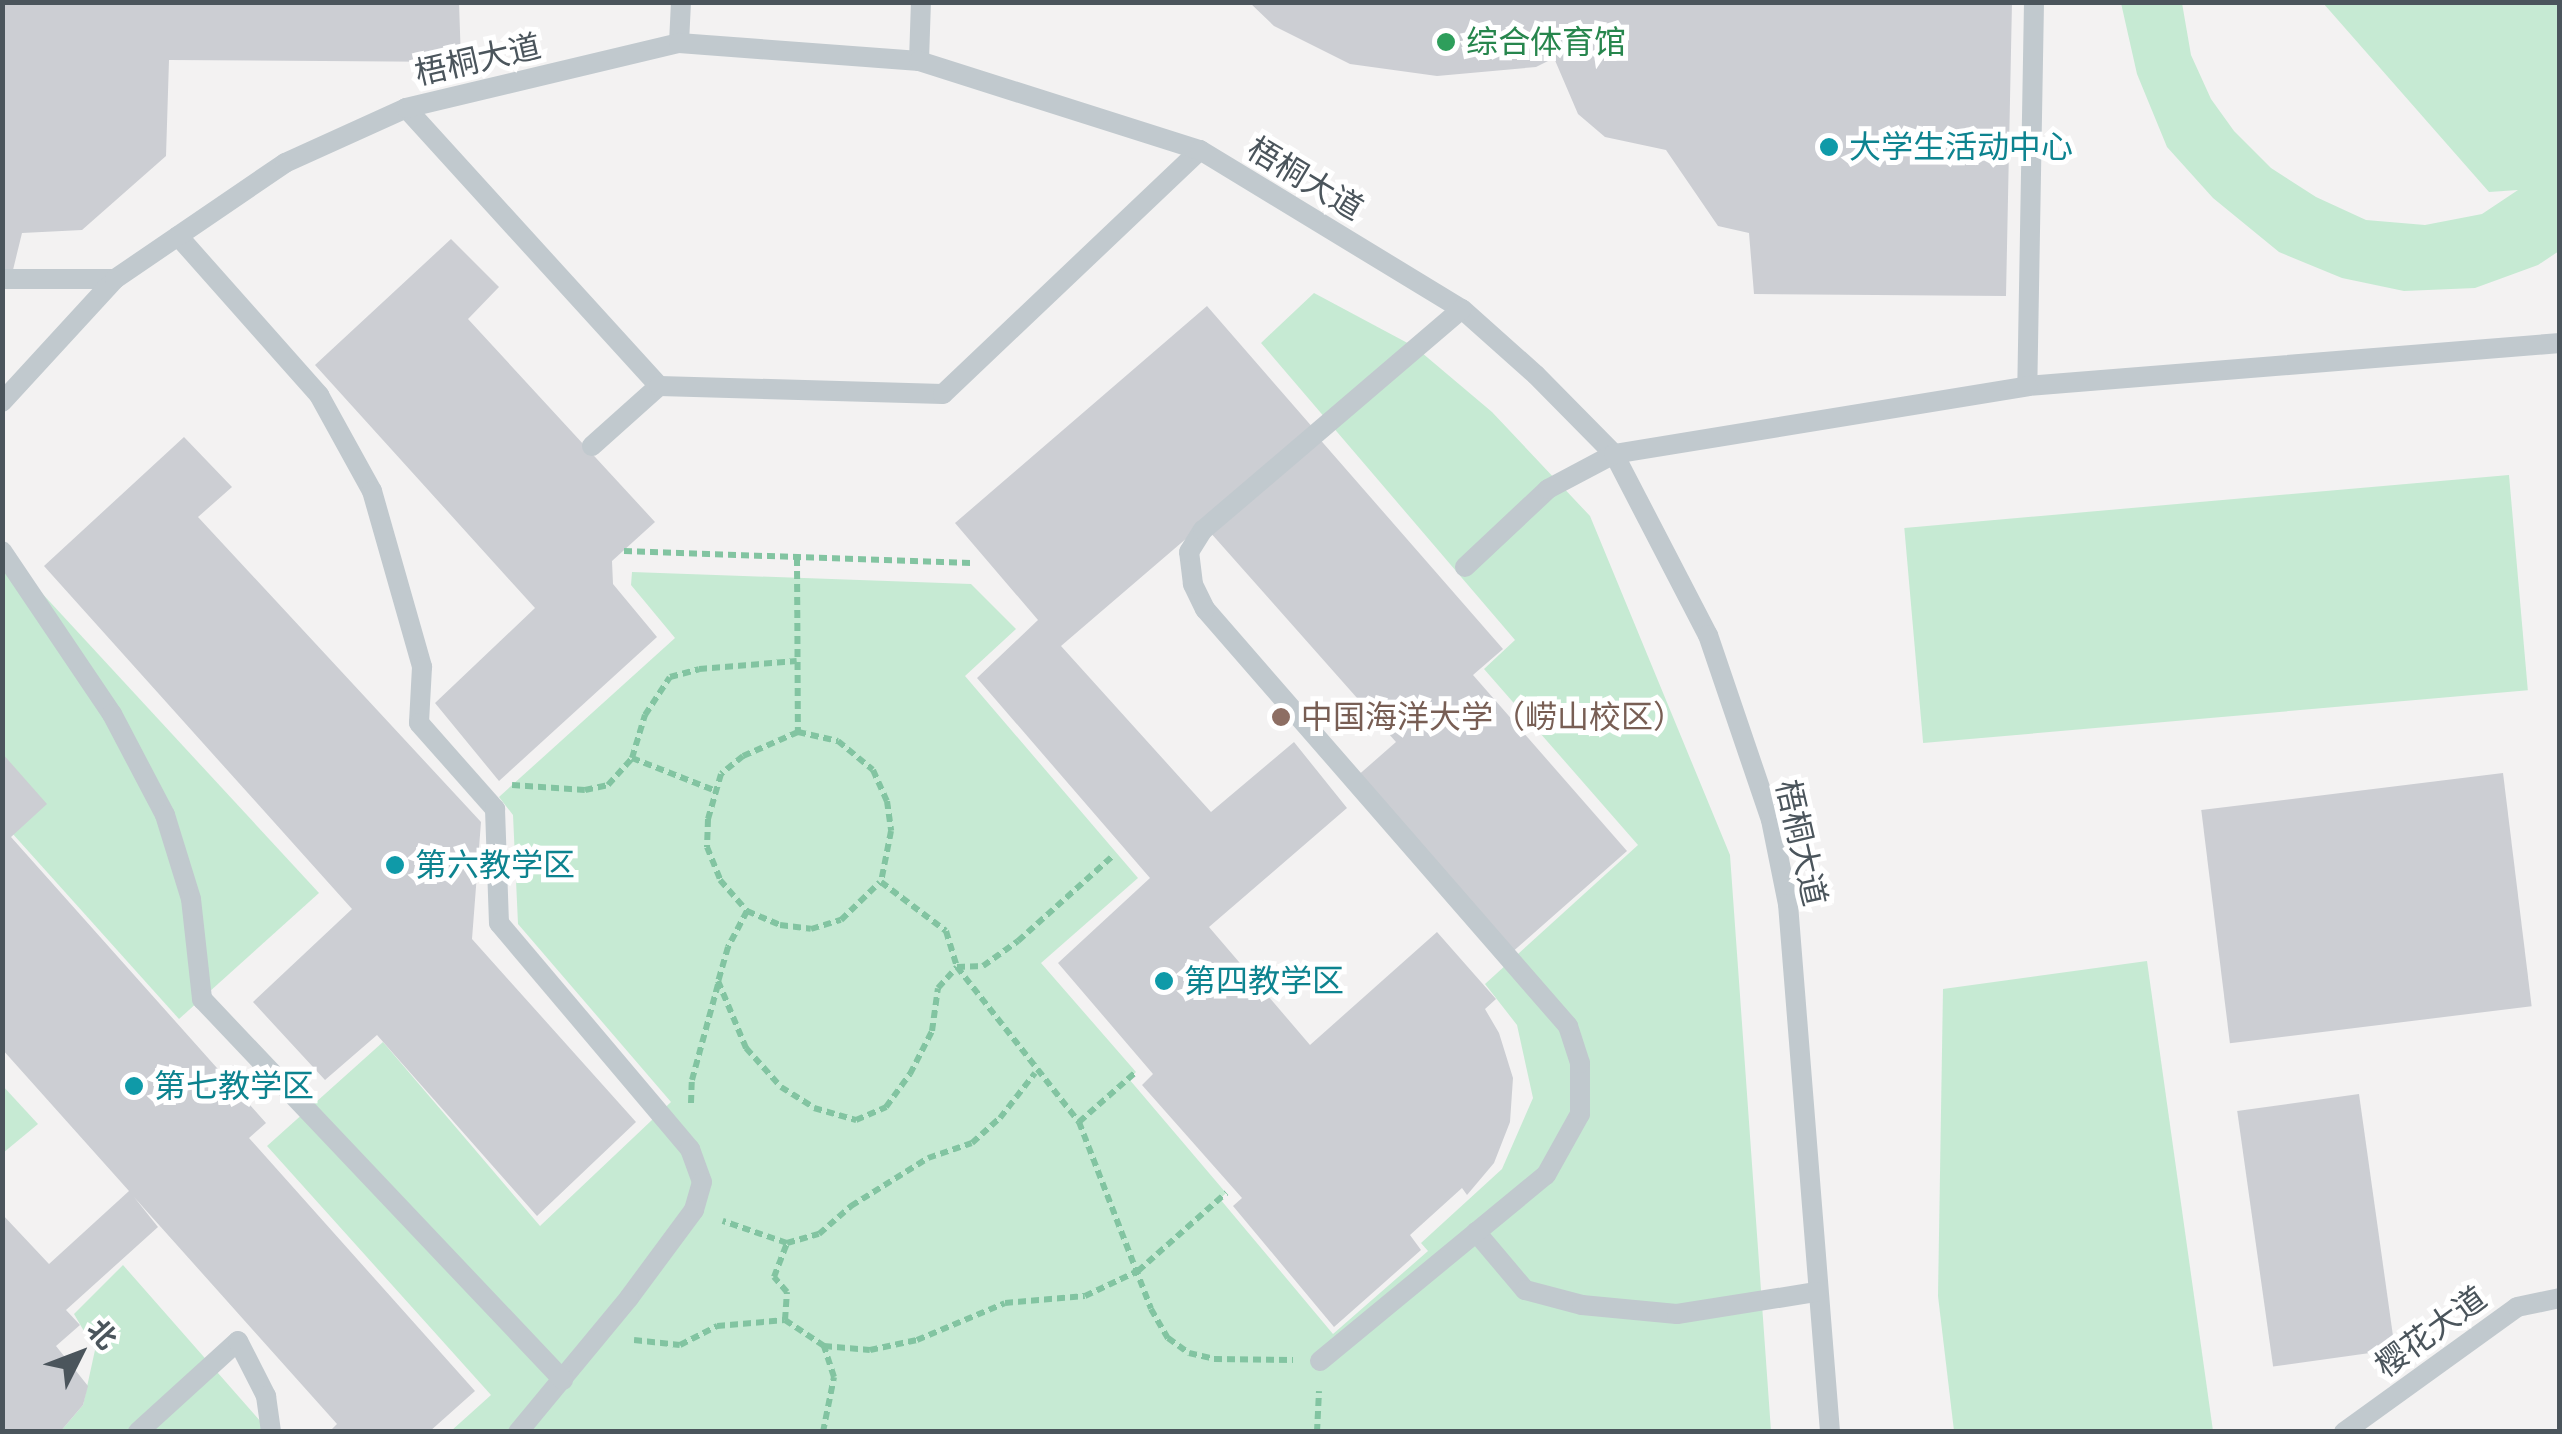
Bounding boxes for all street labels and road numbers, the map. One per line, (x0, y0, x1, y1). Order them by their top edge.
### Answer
street label: 梧桐大道 (411, 27, 545, 93)
street label: 梧桐大道 (1240, 130, 1370, 228)
street label: 梧桐大道 (1768, 776, 1834, 910)
street label: 樱花大道 (2368, 1279, 2494, 1385)

